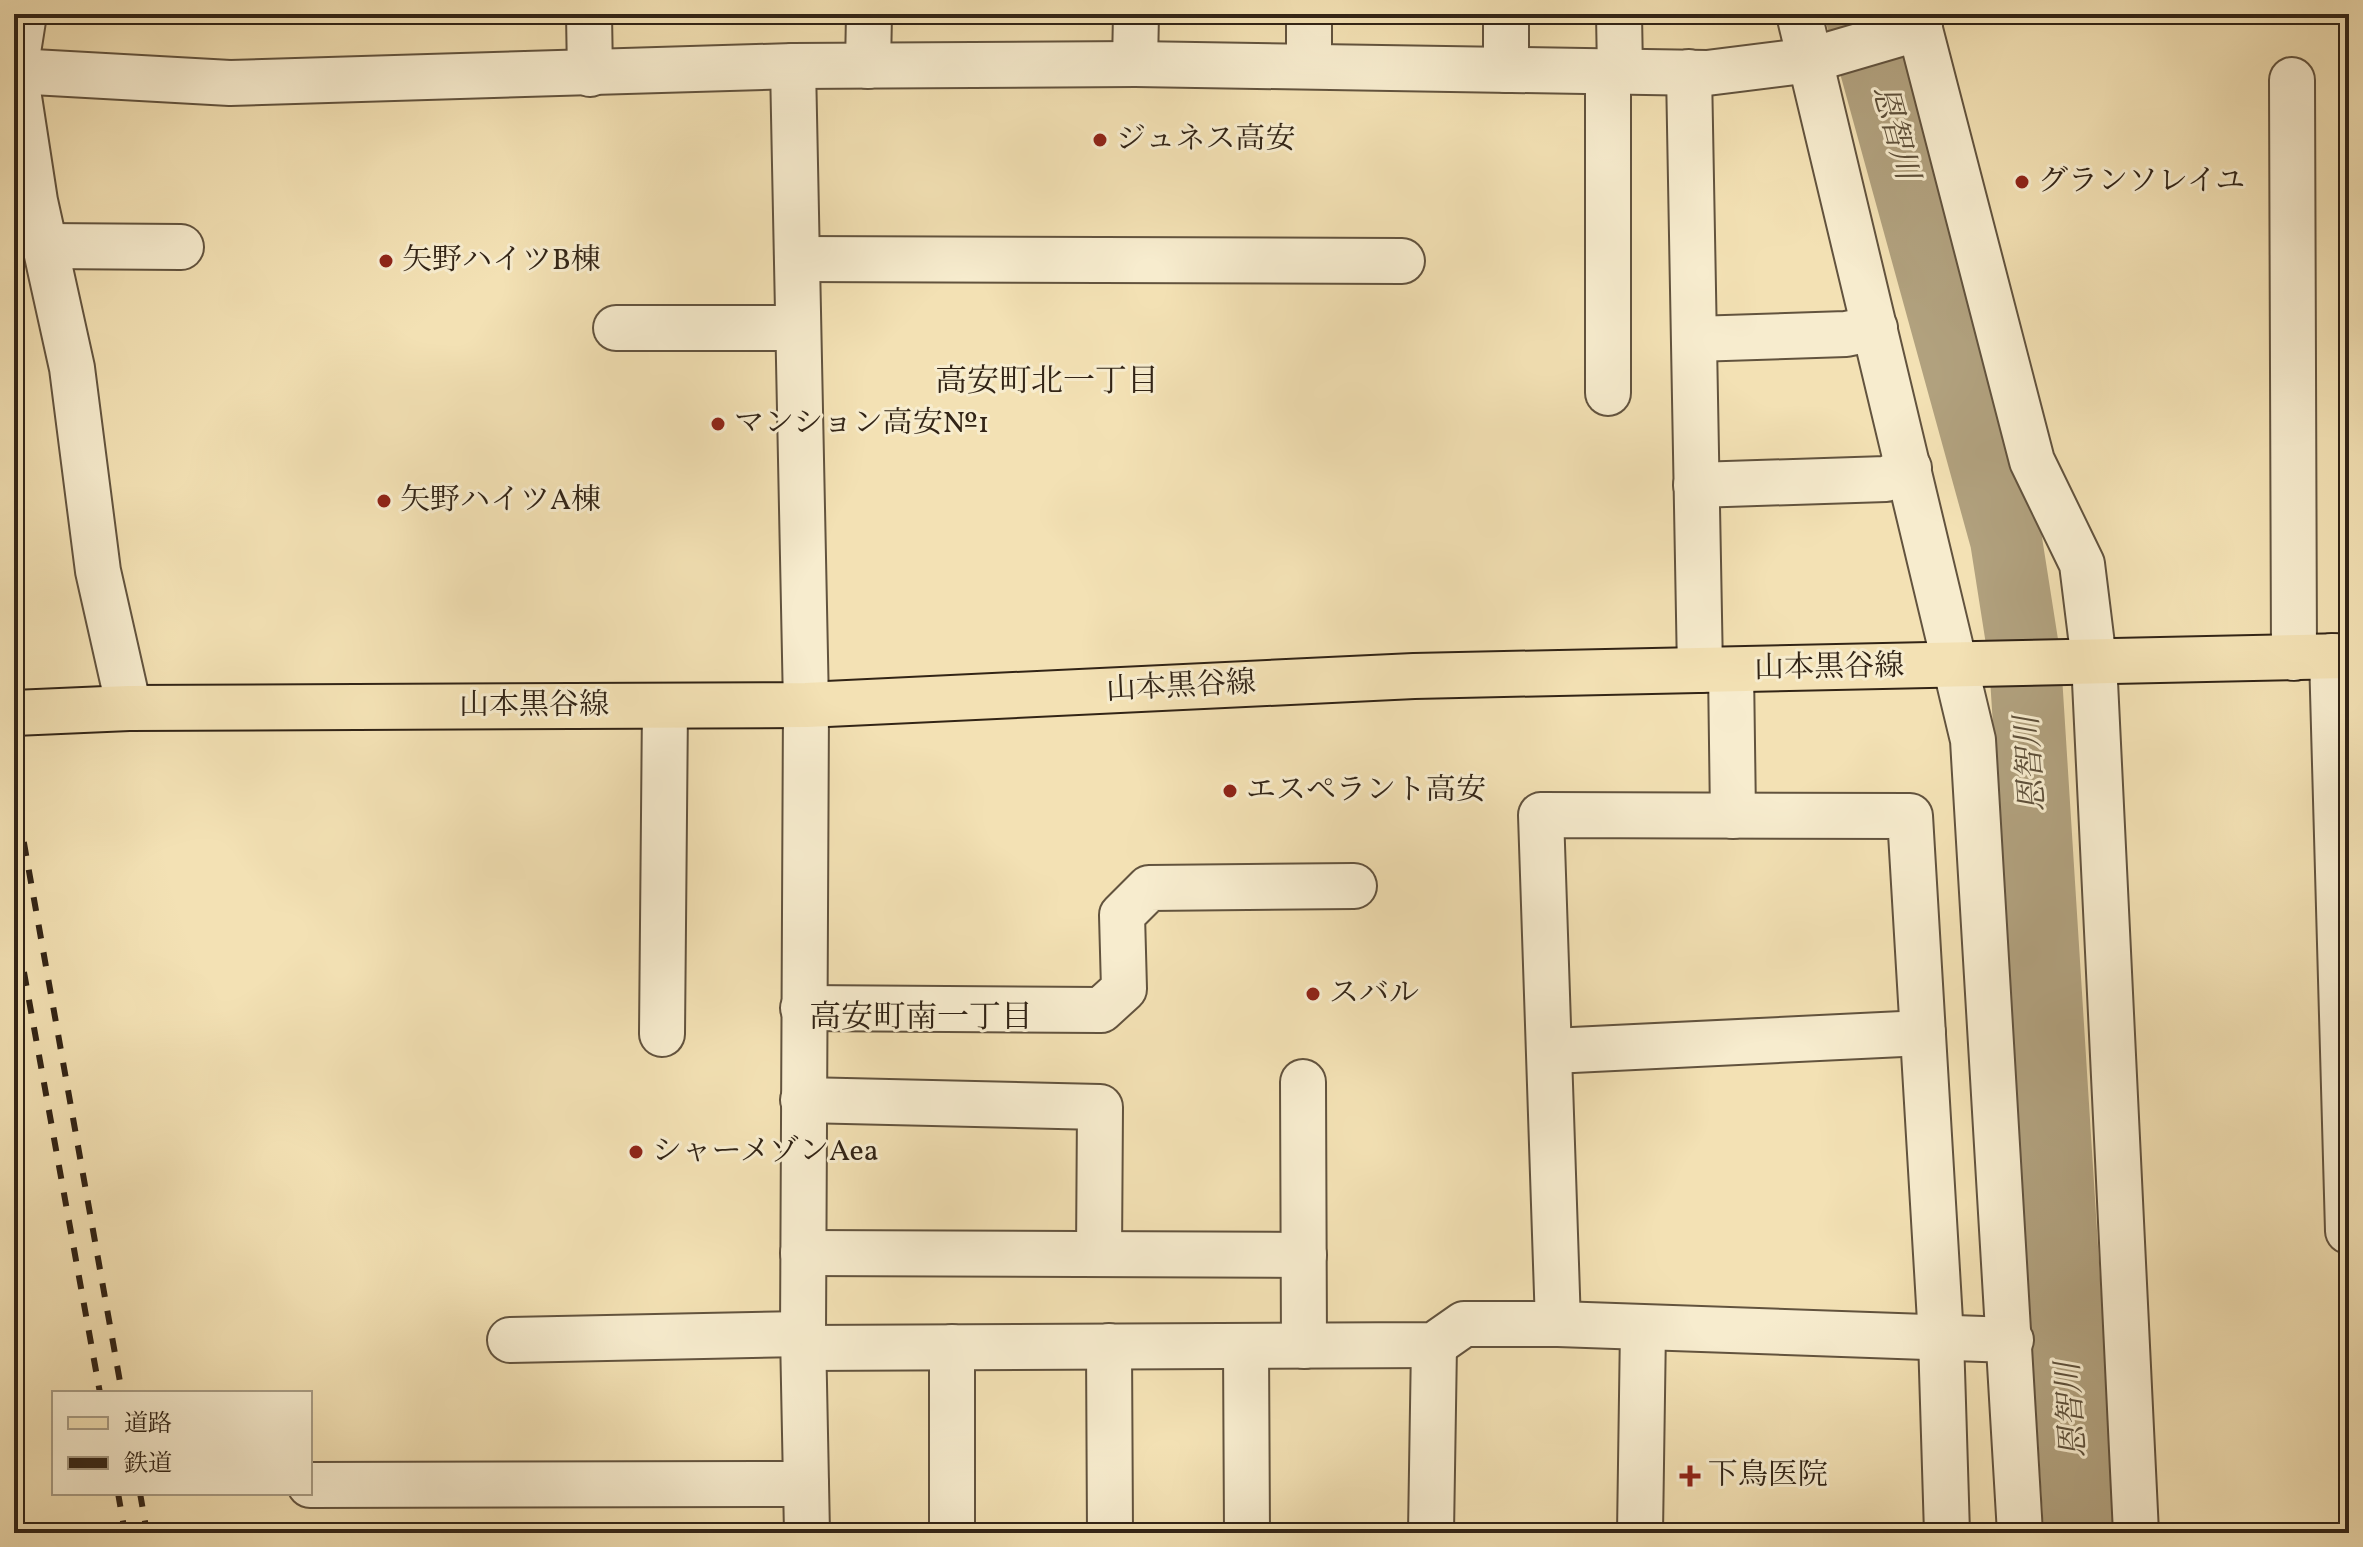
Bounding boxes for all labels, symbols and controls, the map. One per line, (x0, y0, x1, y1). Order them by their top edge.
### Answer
water label: 恩智川 (1860, 81, 1928, 188)
place label: ジュネス高安 (1116, 119, 1295, 161)
marker: ジュネス高安 (1091, 131, 1109, 149)
place label: グランソレイユ (2038, 161, 2245, 203)
marker: グランソレイユ (2013, 173, 2031, 191)
place label: 矢野ハイツB棟 (402, 240, 601, 282)
marker: 矢野ハイツB棟 (377, 252, 395, 270)
district label: 高安町北一丁目 (935, 361, 1159, 405)
place label: マンション高安№1 (734, 403, 989, 445)
marker: マンション高安№1 (709, 415, 727, 433)
place label: 矢野ハイツA棟 (400, 480, 601, 522)
marker: 矢野ハイツA棟 (375, 492, 393, 510)
street label: 山本黒谷線 (1754, 646, 1904, 690)
street label: 山本黒谷線 (1105, 662, 1257, 712)
street label: 山本黒谷線 (459, 685, 609, 727)
water label: 恩智川 (2006, 712, 2057, 813)
place label: エスペラント高安 (1246, 770, 1486, 812)
marker: エスペラント高安 (1221, 782, 1239, 800)
place label: スバル (1329, 973, 1419, 1015)
marker: スバル (1304, 985, 1322, 1003)
district label: 高安町南一丁目 (809, 997, 1033, 1041)
place label: シャーメゾンAea (652, 1131, 879, 1173)
marker: シャーメゾンAea (627, 1143, 645, 1161)
water label: 恩智川 (2047, 1358, 2098, 1459)
legend (52, 1391, 312, 1495)
text: 道路 (124, 1408, 172, 1442)
text: 鉄道 (124, 1448, 172, 1482)
place label: 下鳥医院 (1708, 1455, 1828, 1497)
marker: 下鳥医院 (1679, 1465, 1701, 1487)

